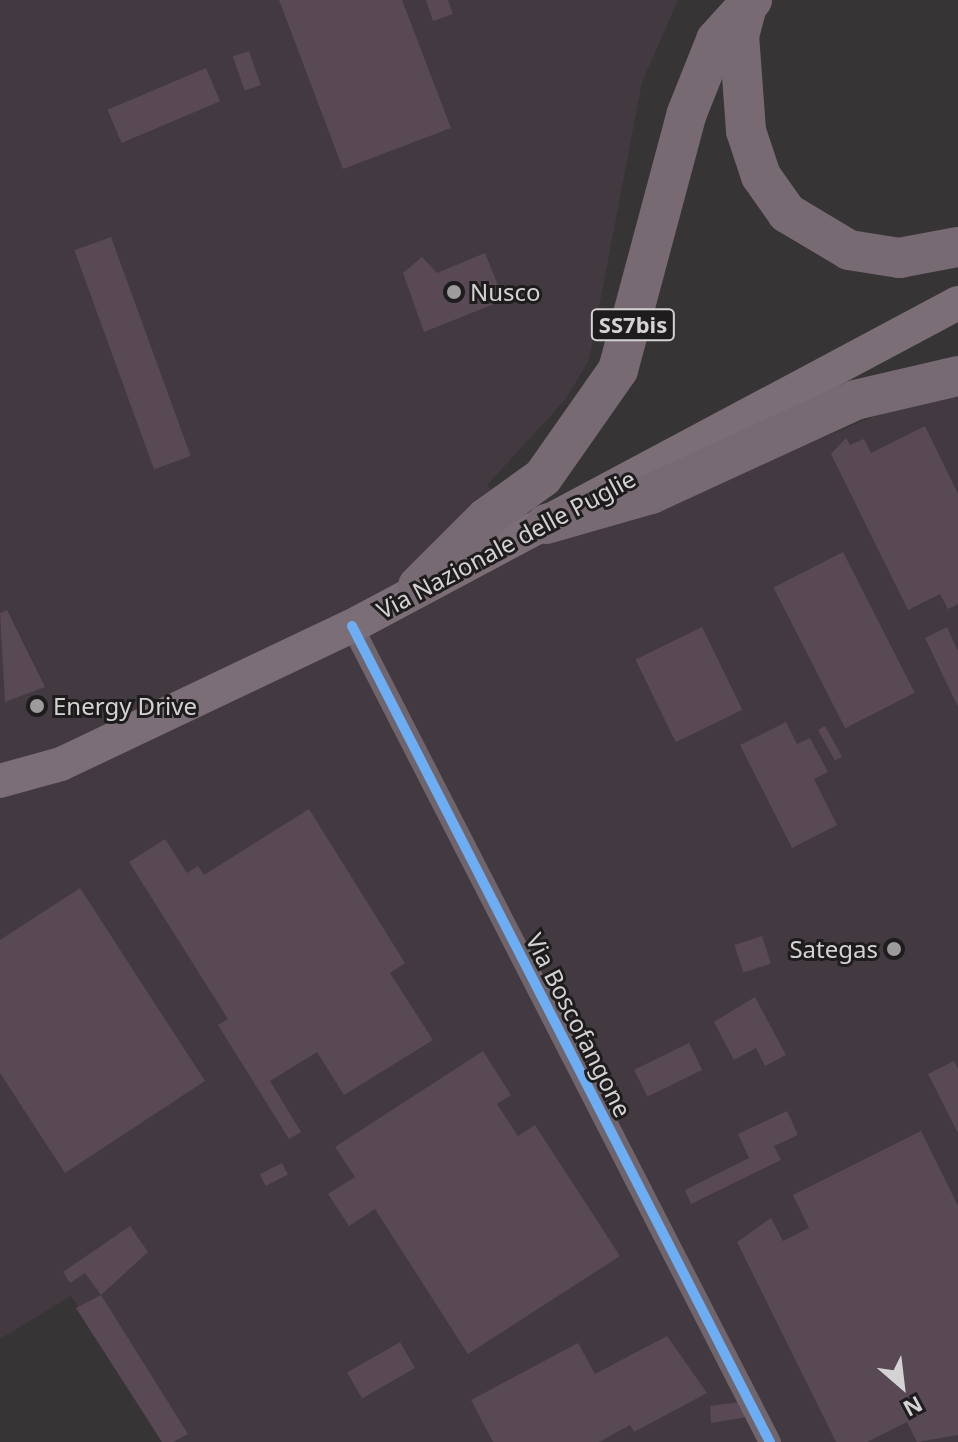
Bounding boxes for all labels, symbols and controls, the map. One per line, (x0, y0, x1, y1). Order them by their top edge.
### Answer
place label: Nusco (470, 278, 541, 306)
marker: Nusco (445, 283, 463, 301)
road number: SS7bis (589, 307, 677, 343)
street label: Via Nazionale delle Puglie (372, 464, 640, 624)
place label: Energy Drive (53, 692, 197, 720)
marker: Energy Drive (28, 697, 46, 715)
street label: Via Boscofangone (520, 928, 638, 1122)
place label: Sategas (789, 935, 878, 963)
marker: Sategas (885, 940, 903, 958)
north arrow (862, 1346, 942, 1426)
text: N (898, 1390, 928, 1425)

